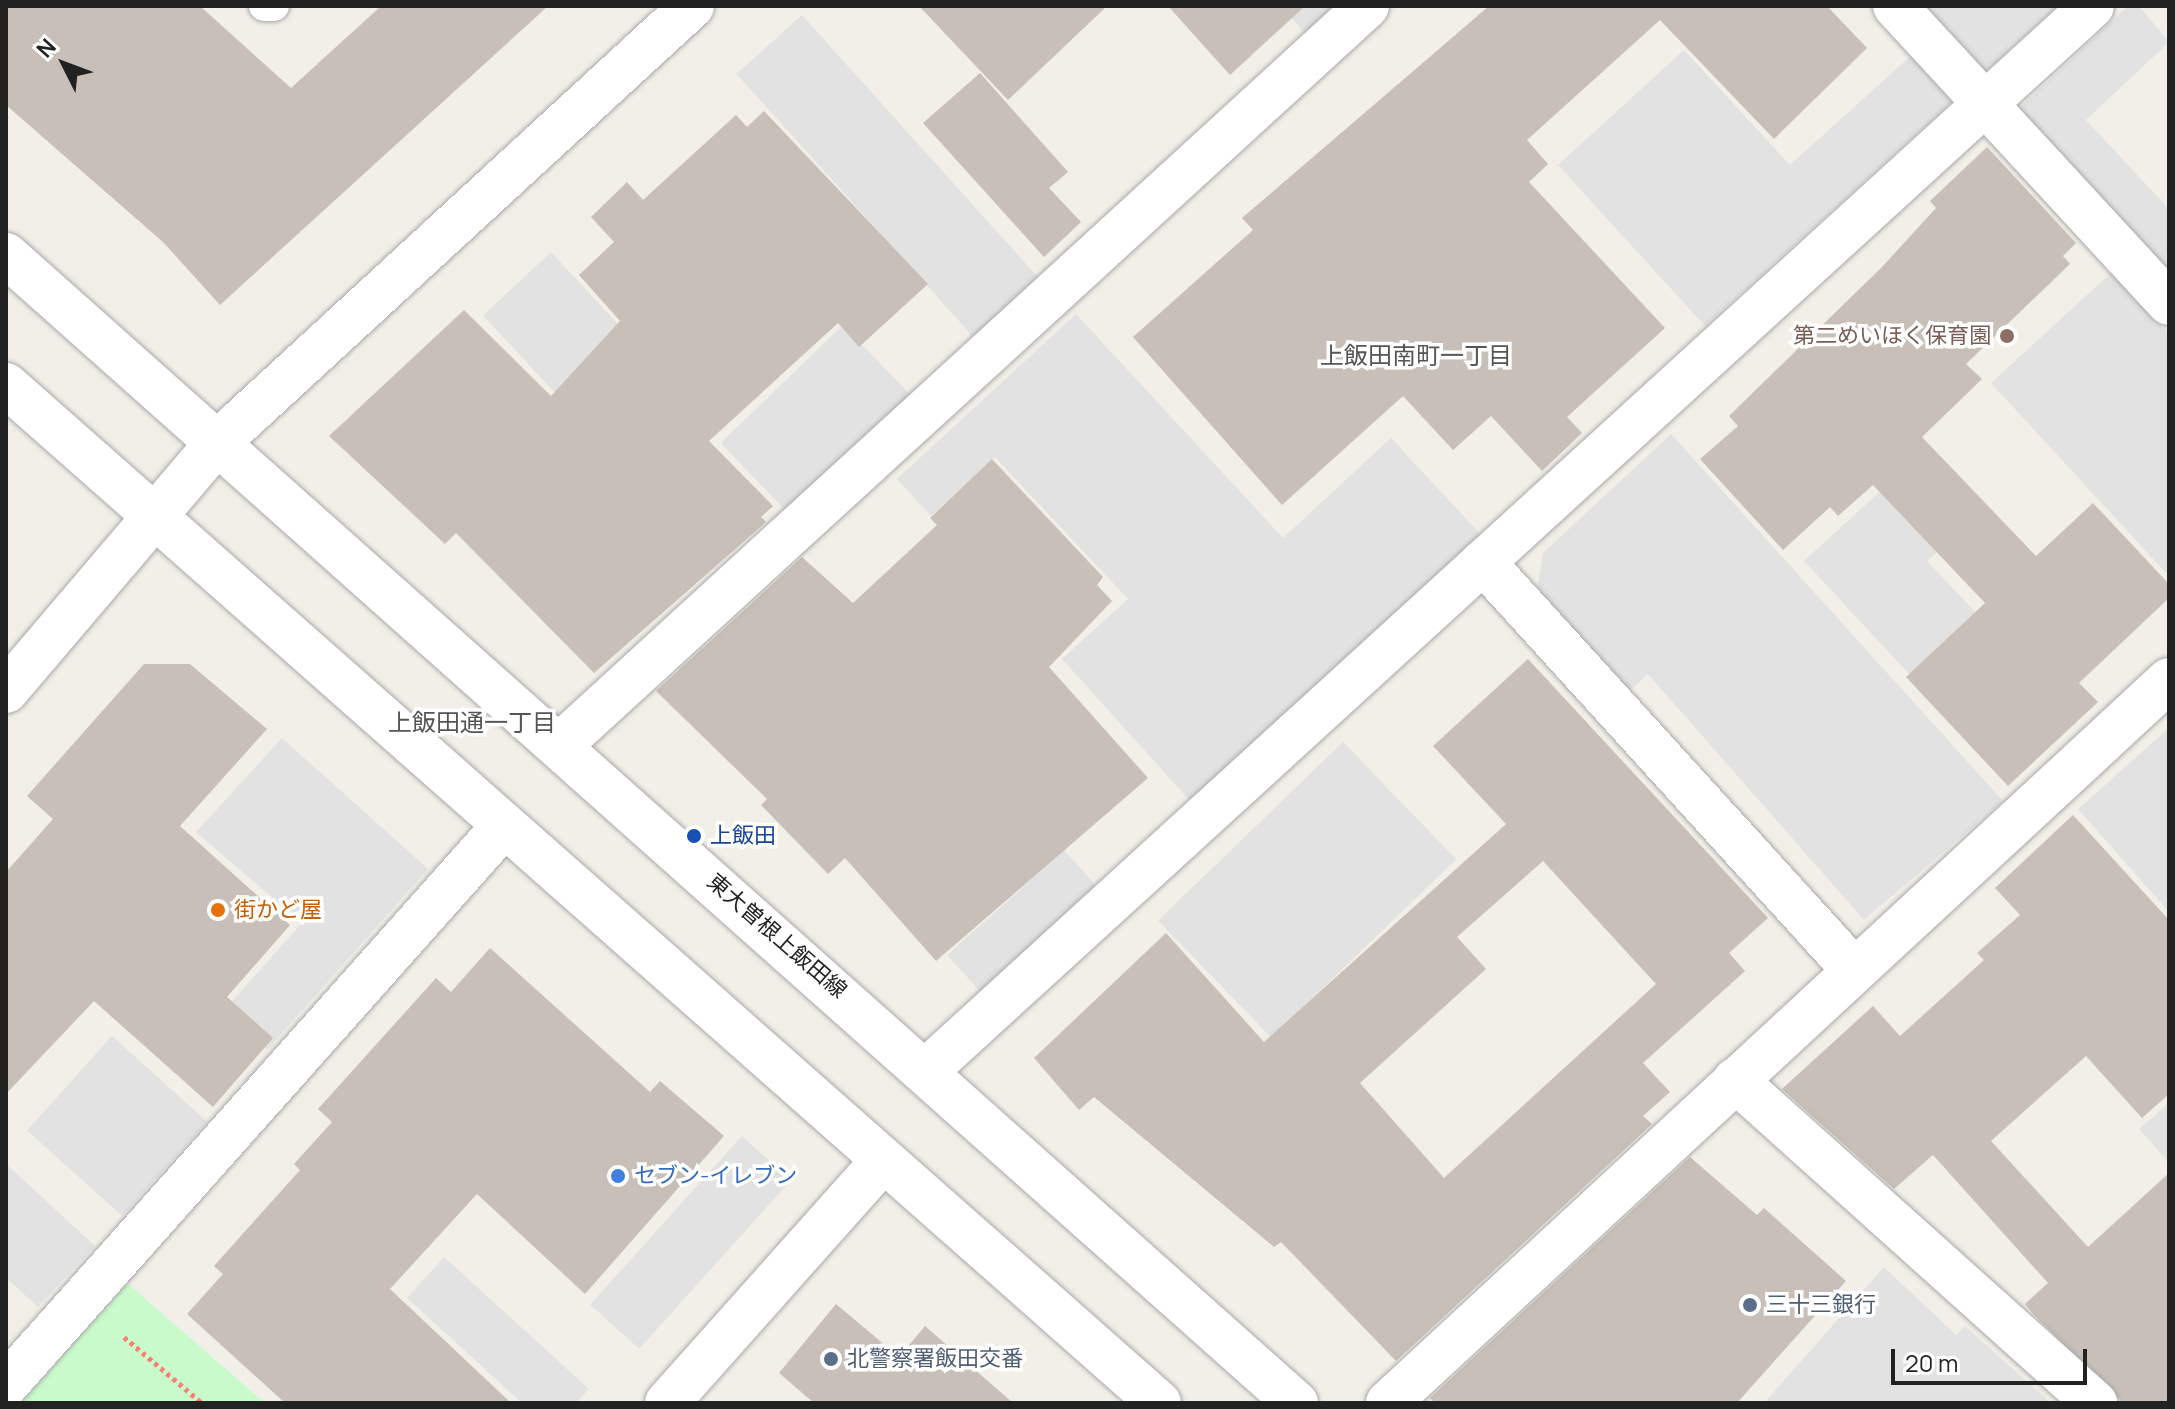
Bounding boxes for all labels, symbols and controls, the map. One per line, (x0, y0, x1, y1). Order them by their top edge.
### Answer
north arrow (24, 24, 104, 104)
text: N (30, 32, 63, 64)
place label: 第二めいほく保育園 (1793, 323, 1991, 349)
marker: 第二めいほく保育園 (1998, 327, 2016, 345)
district label: 上飯田南町一丁目 (1320, 341, 1512, 369)
district label: 上飯田通一丁目 (388, 708, 556, 736)
place label: 上飯田 (710, 823, 776, 849)
marker: 上飯田 (685, 827, 703, 845)
street label: 東大曽根上飯田線 (702, 868, 852, 1004)
place label: 街かど屋 (234, 897, 322, 923)
marker: 街かど屋 (209, 901, 227, 919)
place label: セブン-イレブン (634, 1163, 797, 1189)
marker: セブン-イレブン (609, 1167, 627, 1185)
place label: 三十三銀行 (1766, 1292, 1876, 1318)
marker: 三十三銀行 (1741, 1296, 1759, 1314)
scale bar (1895, 1333, 2091, 1383)
place label: 北警察署飯田交番 (847, 1346, 1023, 1372)
text: 20 m (1905, 1346, 1958, 1379)
marker: 北警察署飯田交番 (822, 1350, 840, 1368)

